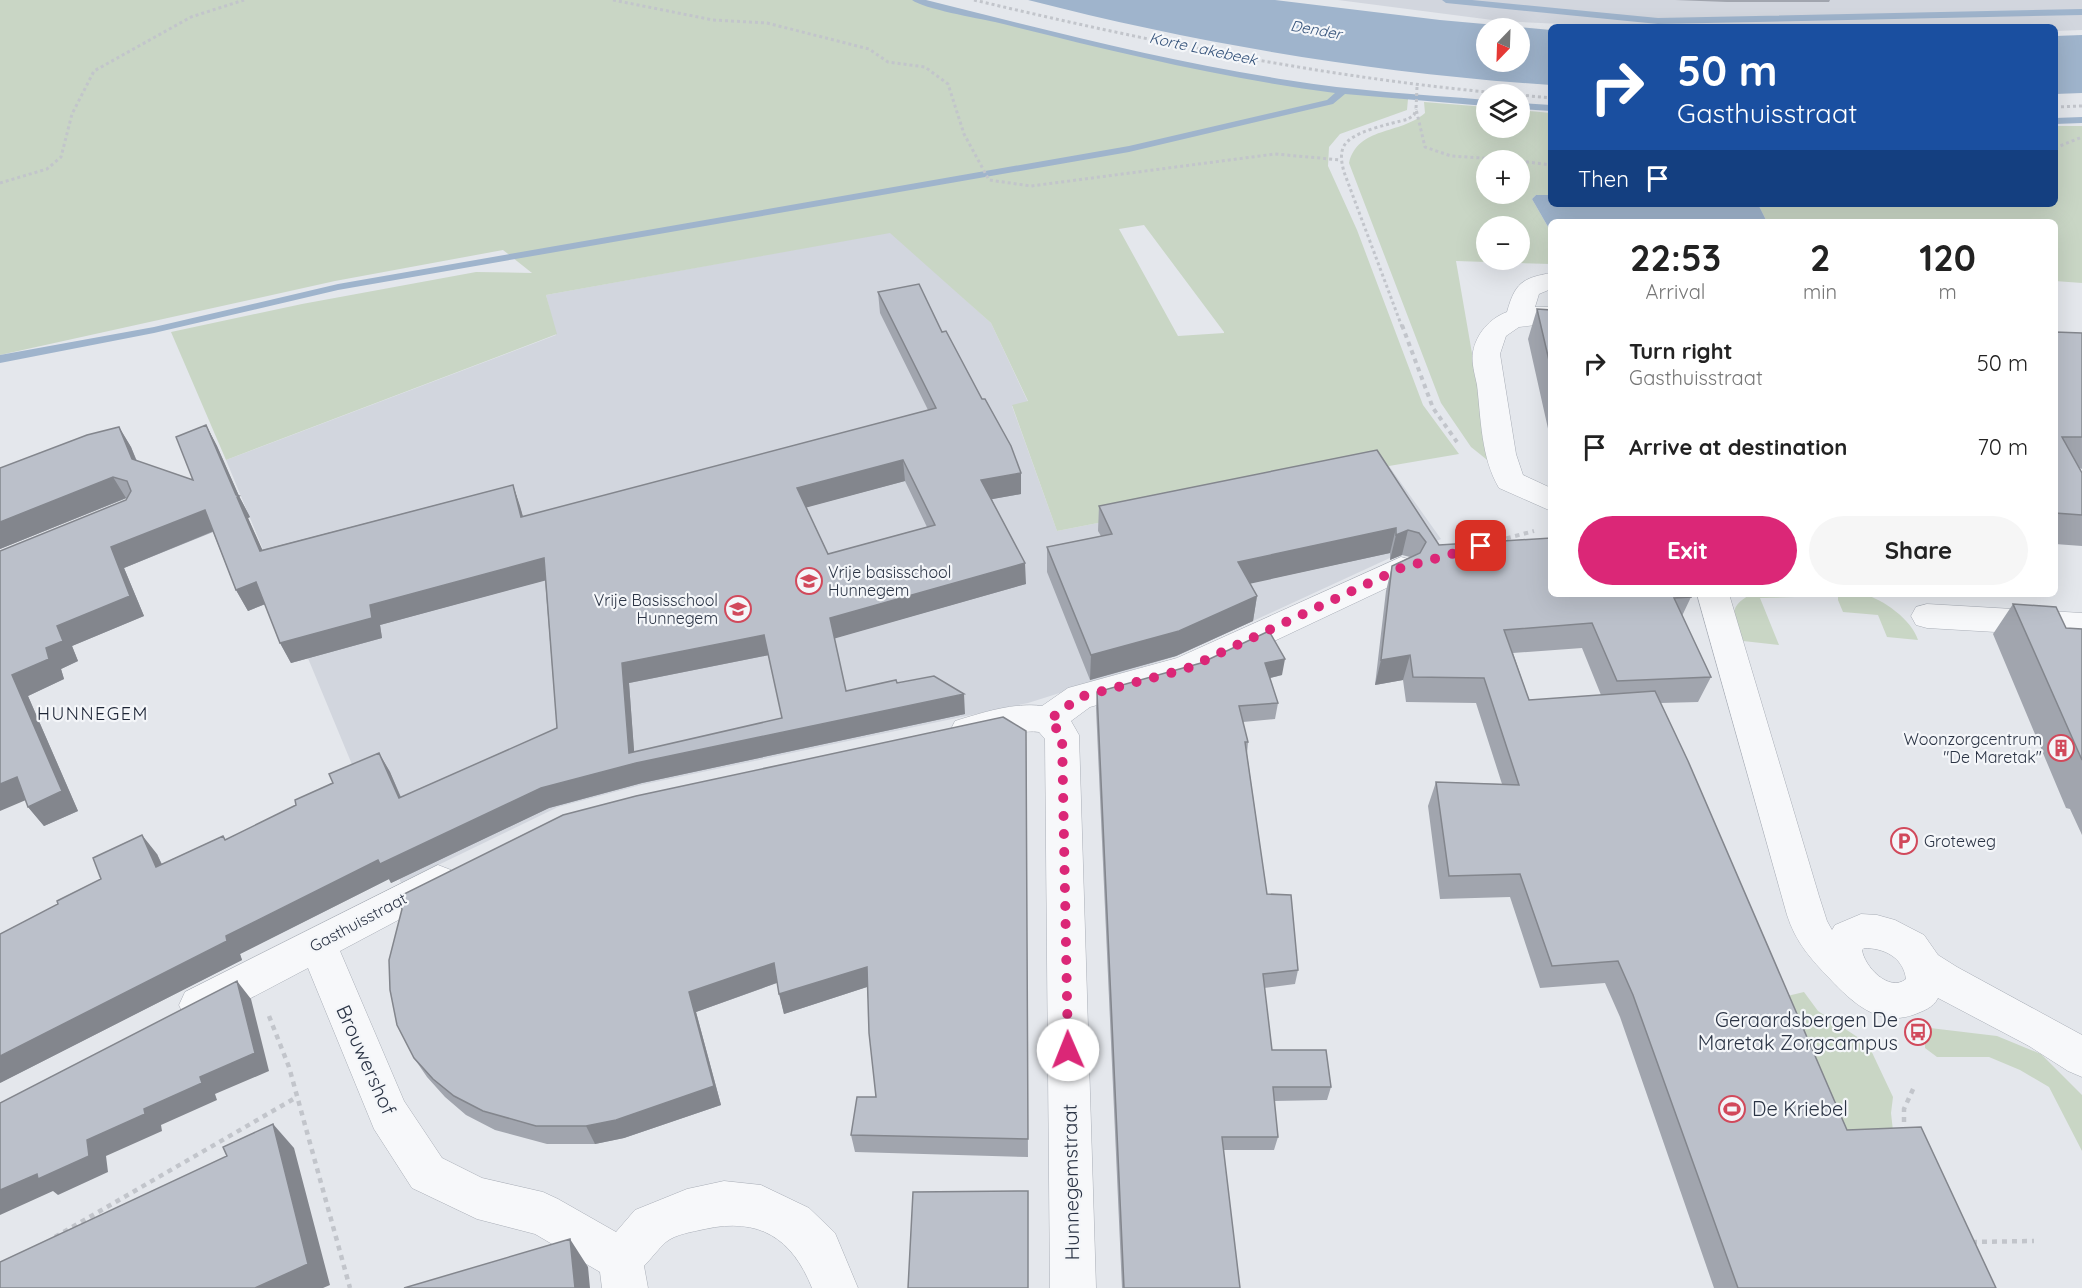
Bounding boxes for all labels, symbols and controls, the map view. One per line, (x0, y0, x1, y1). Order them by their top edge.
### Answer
water label: Dender (1289, 16, 1345, 44)
north arrow (1476, 18, 1530, 72)
map controls (1476, 18, 1530, 270)
water label: Korte Lakebeek (1148, 28, 1261, 70)
text: 50 m (1677, 44, 1777, 97)
icon: right (1578, 48, 1656, 126)
button: layers (1476, 84, 1530, 138)
text: Gasthuisstraat (1677, 96, 1858, 130)
button: + (1476, 150, 1530, 204)
icon: arrive (1641, 162, 1674, 195)
text: Then (1578, 165, 1629, 193)
button: − (1476, 216, 1530, 270)
text: 22:53 (1630, 235, 1721, 280)
text: 2 (1810, 235, 1830, 280)
text: 120 (1919, 235, 1976, 280)
text: Arrival (1646, 279, 1705, 304)
text: min (1803, 279, 1837, 304)
text: m (1938, 279, 1957, 304)
text: Turn right (1629, 337, 1733, 365)
icon: right (1578, 347, 1611, 380)
text: 50 m (1977, 349, 2028, 377)
text: Gasthuisstraat (1629, 365, 1763, 390)
icon: arrive (1578, 431, 1611, 464)
text: Arrive at destination (1629, 433, 1847, 461)
text: 70 m (1978, 433, 2028, 461)
button: Exit (1578, 516, 1797, 585)
button: Share (1809, 516, 2028, 585)
pin (1455, 520, 1506, 571)
icon: arrive (1464, 529, 1497, 562)
place label: Vrije basisschool Hunnegem (828, 562, 951, 600)
school or university icon: Vrije basisschool Hunnegem (794, 566, 824, 596)
place label: Vrije Basisschool Hunnegem (594, 590, 718, 628)
school or university icon: Vrije Basisschool Hunnegem (723, 594, 753, 624)
district label: HUNNEGEM (37, 702, 149, 725)
place label: Woonzorgcentrum "De Maretak" (1904, 729, 2042, 767)
building icon: Woonzorgcentrum "De Maretak" (2046, 733, 2076, 763)
parking icon: Groteweg (1889, 826, 1919, 856)
place label: Groteweg (1924, 831, 1996, 851)
street label: Gasthuisstraat (306, 888, 410, 956)
street label: Brouwershof (331, 1001, 402, 1119)
place label: Geraardsbergen De Maretak Zorgcampus (1698, 1007, 1898, 1055)
bus stop icon: Geraardsbergen De Maretak Zorgcampus (1903, 1017, 1933, 1047)
position arrow (1036, 1018, 1100, 1082)
sports icon: De Kriebel (1717, 1094, 1747, 1124)
place label: De Kriebel (1752, 1096, 1848, 1121)
street label: Hunnegemstraat (1057, 1103, 1084, 1260)

